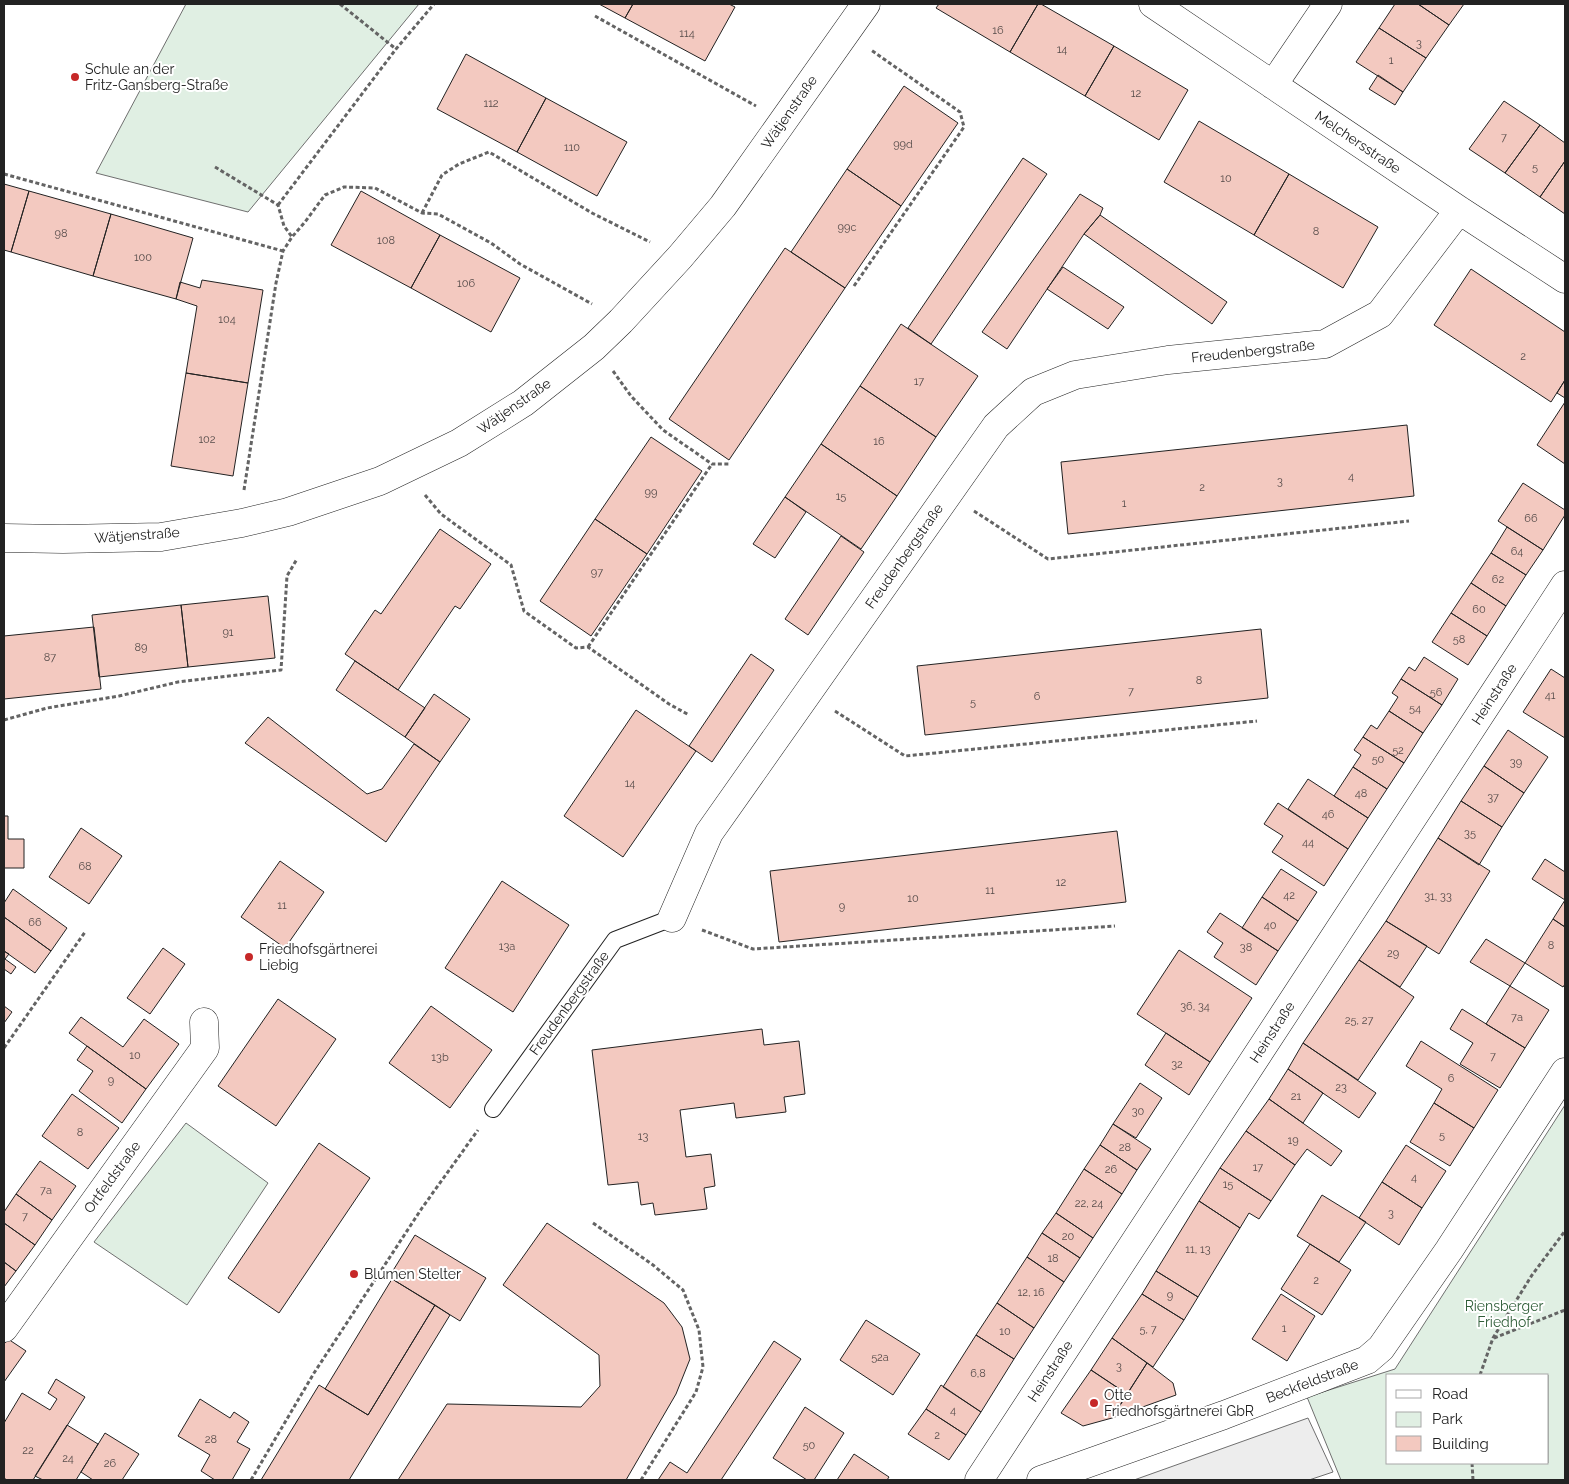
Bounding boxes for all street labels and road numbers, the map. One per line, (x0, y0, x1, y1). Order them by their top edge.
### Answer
street label: Wätjenstraße (758, 72, 820, 152)
street label: Melchersstraße (1312, 107, 1404, 177)
street label: Freudenbergstraße (1190, 337, 1316, 365)
street label: Wätjenstraße (474, 375, 554, 437)
street label: Freudenbergstraße (862, 501, 946, 611)
street label: Wätjenstraße (94, 524, 180, 546)
street label: Heinstraße (1468, 660, 1520, 728)
street label: Freudenbergstraße (526, 948, 612, 1058)
street label: Heinstraße (1246, 998, 1298, 1066)
street label: Ortfeldstraße (81, 1138, 143, 1216)
street label: Heinstraße (1024, 1337, 1076, 1405)
street label: Beckfeldstraße (1264, 1356, 1360, 1406)

